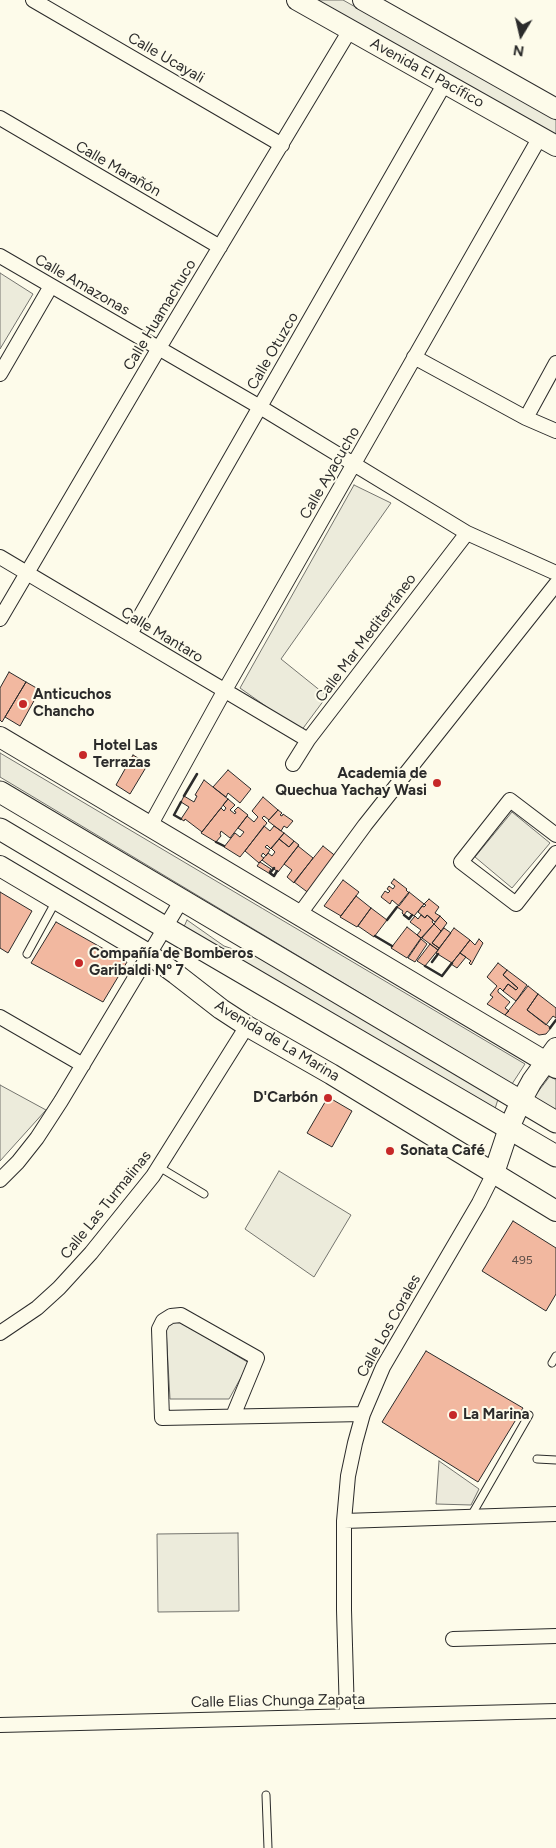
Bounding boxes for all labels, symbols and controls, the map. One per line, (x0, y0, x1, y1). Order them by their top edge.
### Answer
north arrow (496, 10, 546, 60)
street label: Calle Ucayali (125, 29, 207, 87)
street label: Avenida El Pacífico (367, 34, 487, 112)
text: N (512, 41, 525, 60)
street label: Calle Marañón (72, 137, 164, 201)
street label: Calle Amazonas (31, 251, 133, 319)
street label: Calle Huamachuco (120, 256, 200, 374)
street label: Calle Otuzco (244, 309, 302, 393)
street label: Calle Ayacucho (296, 423, 364, 523)
street label: Calle Mar Mediterráneo (312, 570, 420, 706)
street label: Calle Mantaro (118, 603, 206, 667)
place label: Anticuchos Chancho (33, 686, 111, 721)
marker: Anticuchos Chancho (17, 698, 29, 710)
place label: Hotel Las Terrazas (93, 737, 157, 772)
marker: Hotel Las Terrazas (77, 749, 89, 761)
place label: Academia de Quechua Yachay Wasi (275, 765, 427, 800)
marker: Academia de Quechua Yachay Wasi (431, 777, 443, 789)
place label: Compañía de Bomberos Garibaldi Nº 7 (89, 945, 253, 980)
marker: Compañía de Bomberos Garibaldi Nº 7 (73, 957, 85, 969)
street label: Avenida de La Marina (211, 997, 343, 1085)
place label: D'Carbón (253, 1089, 318, 1107)
marker: D'Carbón (322, 1092, 334, 1104)
place label: Sonata Café (400, 1142, 485, 1160)
marker: Sonata Café (384, 1145, 396, 1157)
street label: Calle Las Turmalinas (57, 1147, 155, 1263)
house number: 495 (511, 1253, 533, 1267)
street label: Calle Los Corales (353, 1271, 425, 1381)
place label: La Marina (463, 1406, 530, 1424)
marker: La Marina (447, 1409, 459, 1421)
street label: Calle Elias Chunga Zapata (191, 1690, 365, 1712)

